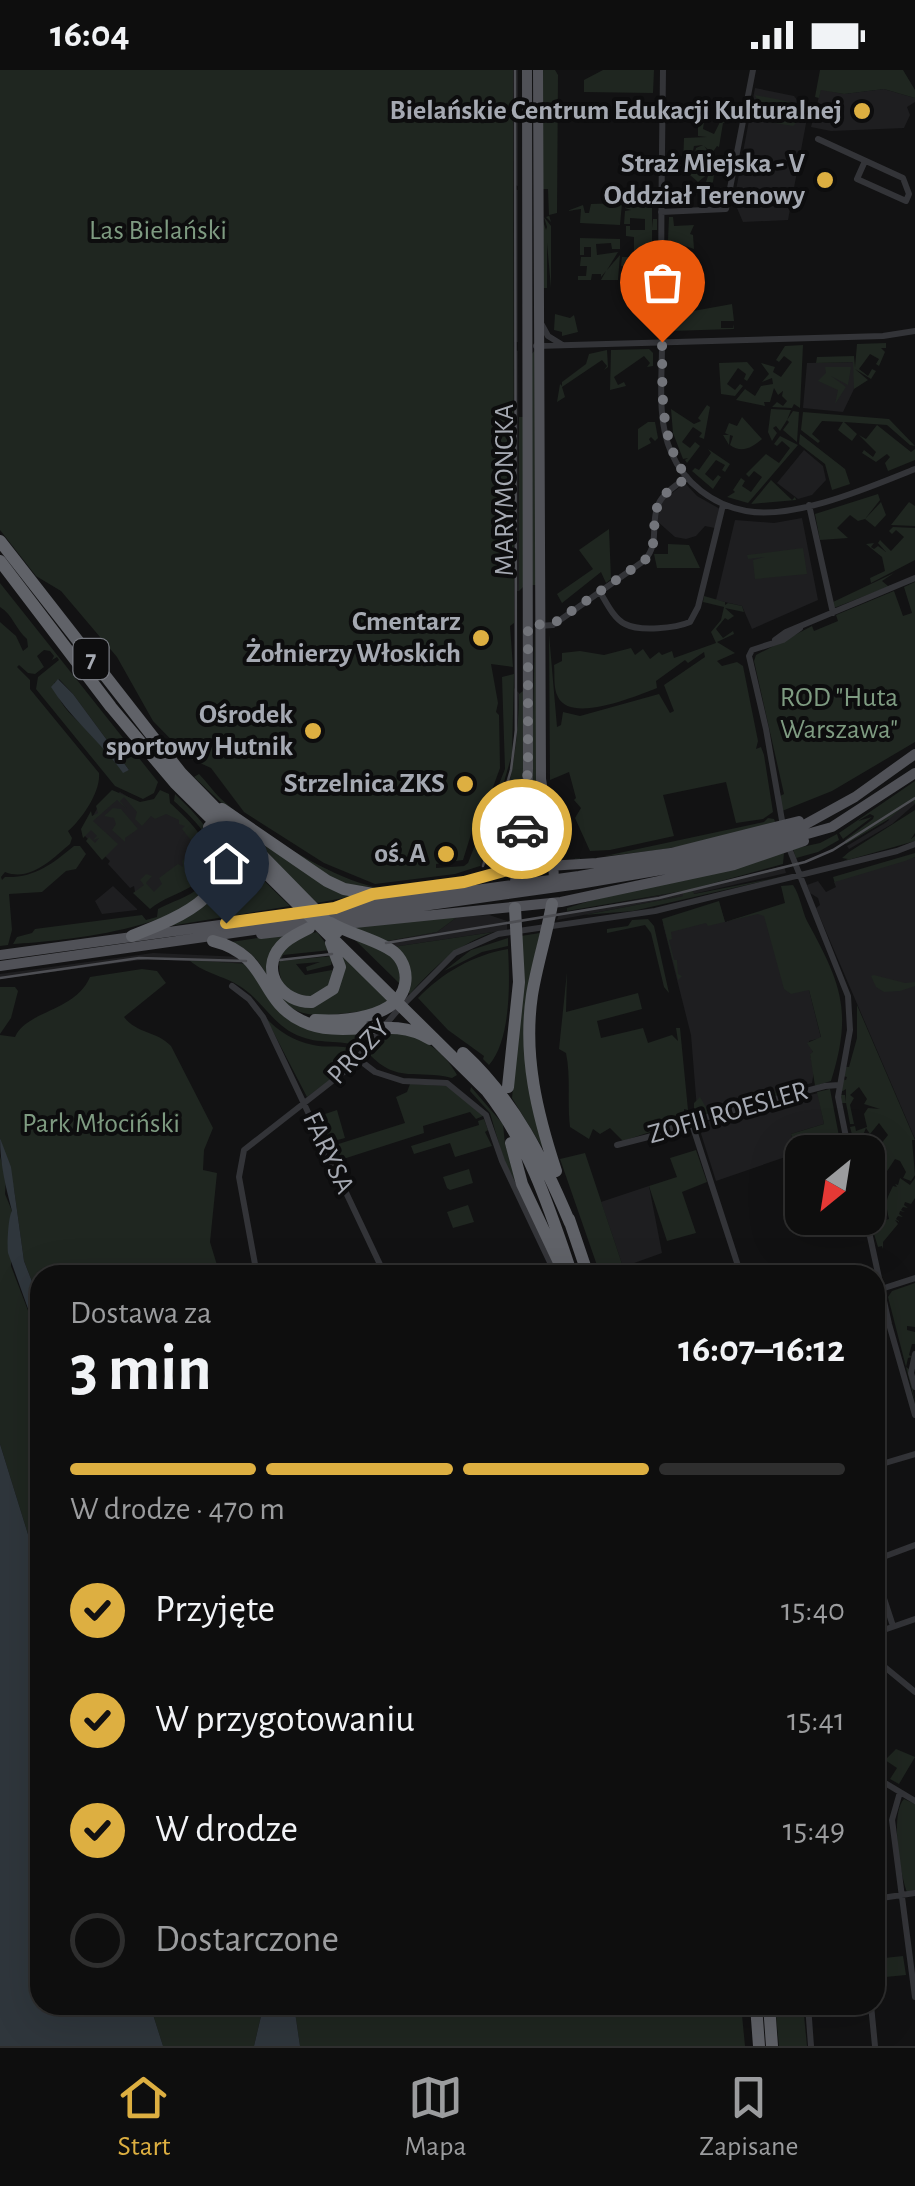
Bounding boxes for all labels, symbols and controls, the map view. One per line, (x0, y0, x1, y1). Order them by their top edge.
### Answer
text: 16:04 (50, 16, 130, 54)
place label: Bielańskie Centrum Edukacji Kulturalnej (390, 97, 842, 125)
marker: Bielańskie Centrum Edukacji Kulturalnej (851, 100, 873, 122)
place label: Straż Miejska - V Oddział Terenowy (604, 150, 806, 210)
marker: Straż Miejska - V Oddział Terenowy (814, 169, 836, 191)
park label: Las Bielański (89, 217, 227, 245)
pin (620, 240, 705, 343)
icon: bag (635, 255, 690, 310)
street label: MARYMONCKA (491, 404, 519, 576)
place label: Cmentarz Żołnierzy Włoskich (246, 608, 461, 668)
marker: Cmentarz Żołnierzy Włoskich (470, 627, 492, 649)
road number: 7 (74, 639, 108, 679)
park label: ROD "Huta Warszawa" (780, 684, 898, 744)
place label: Ośrodek sportowy Hutnik (106, 701, 293, 761)
marker: Ośrodek sportowy Hutnik (302, 720, 324, 742)
place label: Strzelnica ZKS (284, 770, 445, 798)
marker: Strzelnica ZKS (454, 773, 476, 795)
courier (472, 779, 572, 879)
icon: car (495, 802, 550, 857)
pin (184, 821, 269, 924)
icon: home (199, 836, 254, 891)
place label: oś. A (374, 840, 426, 868)
marker: oś. A (435, 843, 457, 865)
street label: PROZY (322, 1014, 396, 1090)
street label: ZOFII ROESLER (645, 1077, 811, 1149)
street label: FARYSA (297, 1108, 359, 1198)
park label: Park Młociński (22, 1110, 180, 1138)
north arrow (785, 1135, 885, 1235)
map controls (785, 1135, 885, 1235)
text: Dostawa za (70, 1297, 212, 1329)
text: 16:07–16:12 (678, 1331, 845, 1369)
text: 3 min (70, 1337, 212, 1402)
text: W drodze · 470 m (70, 1493, 285, 1525)
icon: check (70, 1583, 125, 1638)
text: Przyjęte (155, 1591, 275, 1629)
text: 15:40 (781, 1594, 845, 1626)
icon: check (70, 1693, 125, 1748)
text: W przygotowaniu (155, 1701, 415, 1739)
text: 15:41 (787, 1704, 845, 1736)
icon: check (70, 1803, 125, 1858)
text: W drodze (155, 1811, 298, 1849)
text: 15:49 (783, 1814, 845, 1846)
text: Dostarczone (155, 1921, 339, 1959)
tab: Start (116, 2070, 171, 2164)
tab: Mapa (404, 2070, 466, 2164)
tab: Zapisane (699, 2070, 798, 2164)

